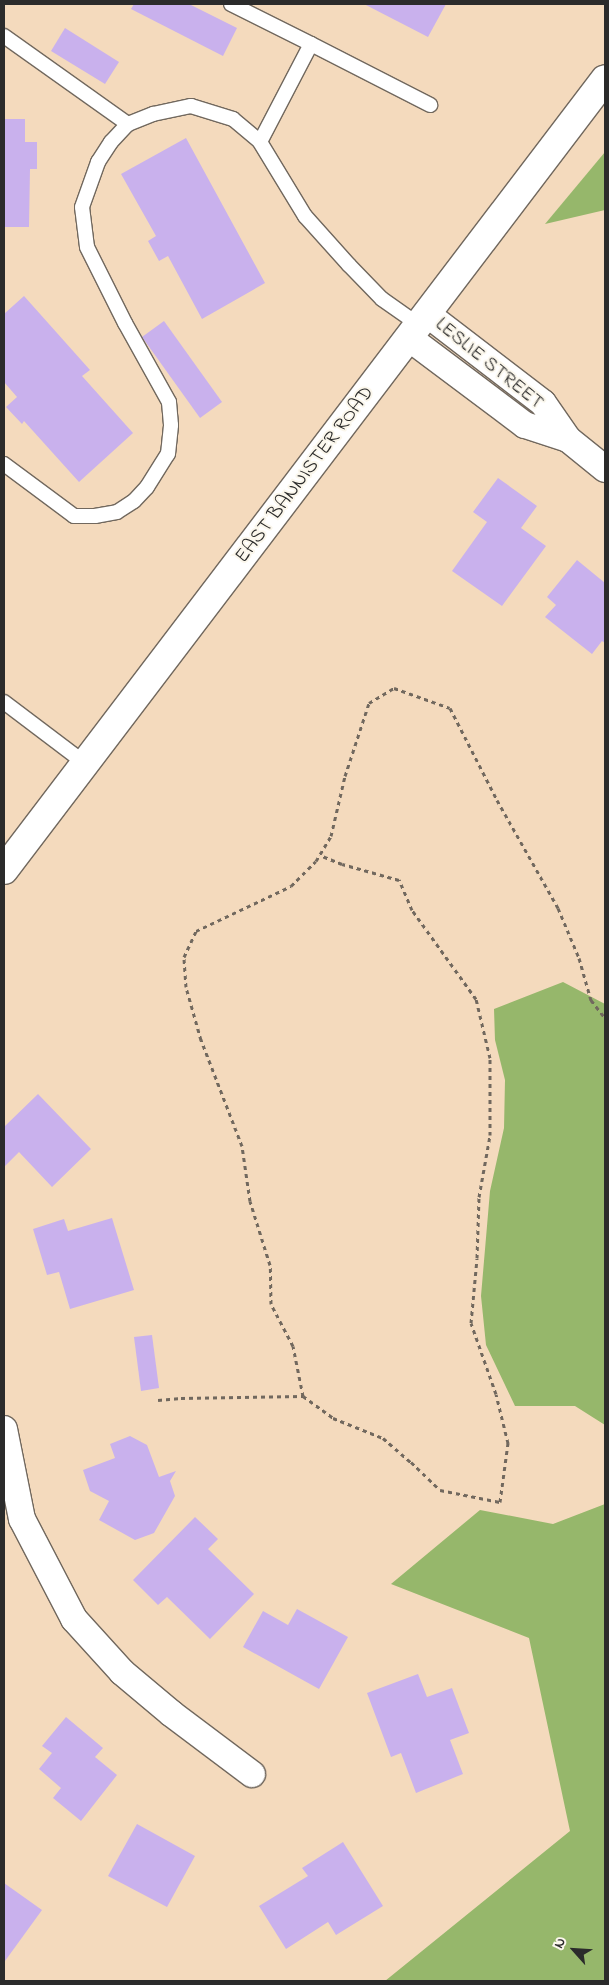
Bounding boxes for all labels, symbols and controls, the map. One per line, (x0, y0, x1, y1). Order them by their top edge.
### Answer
street label: LESLIE STREET (430, 313, 548, 415)
street label: EAST BANNISTER ROAD (231, 382, 379, 568)
north arrow (549, 1925, 599, 1975)
text: N (549, 1934, 572, 1952)

